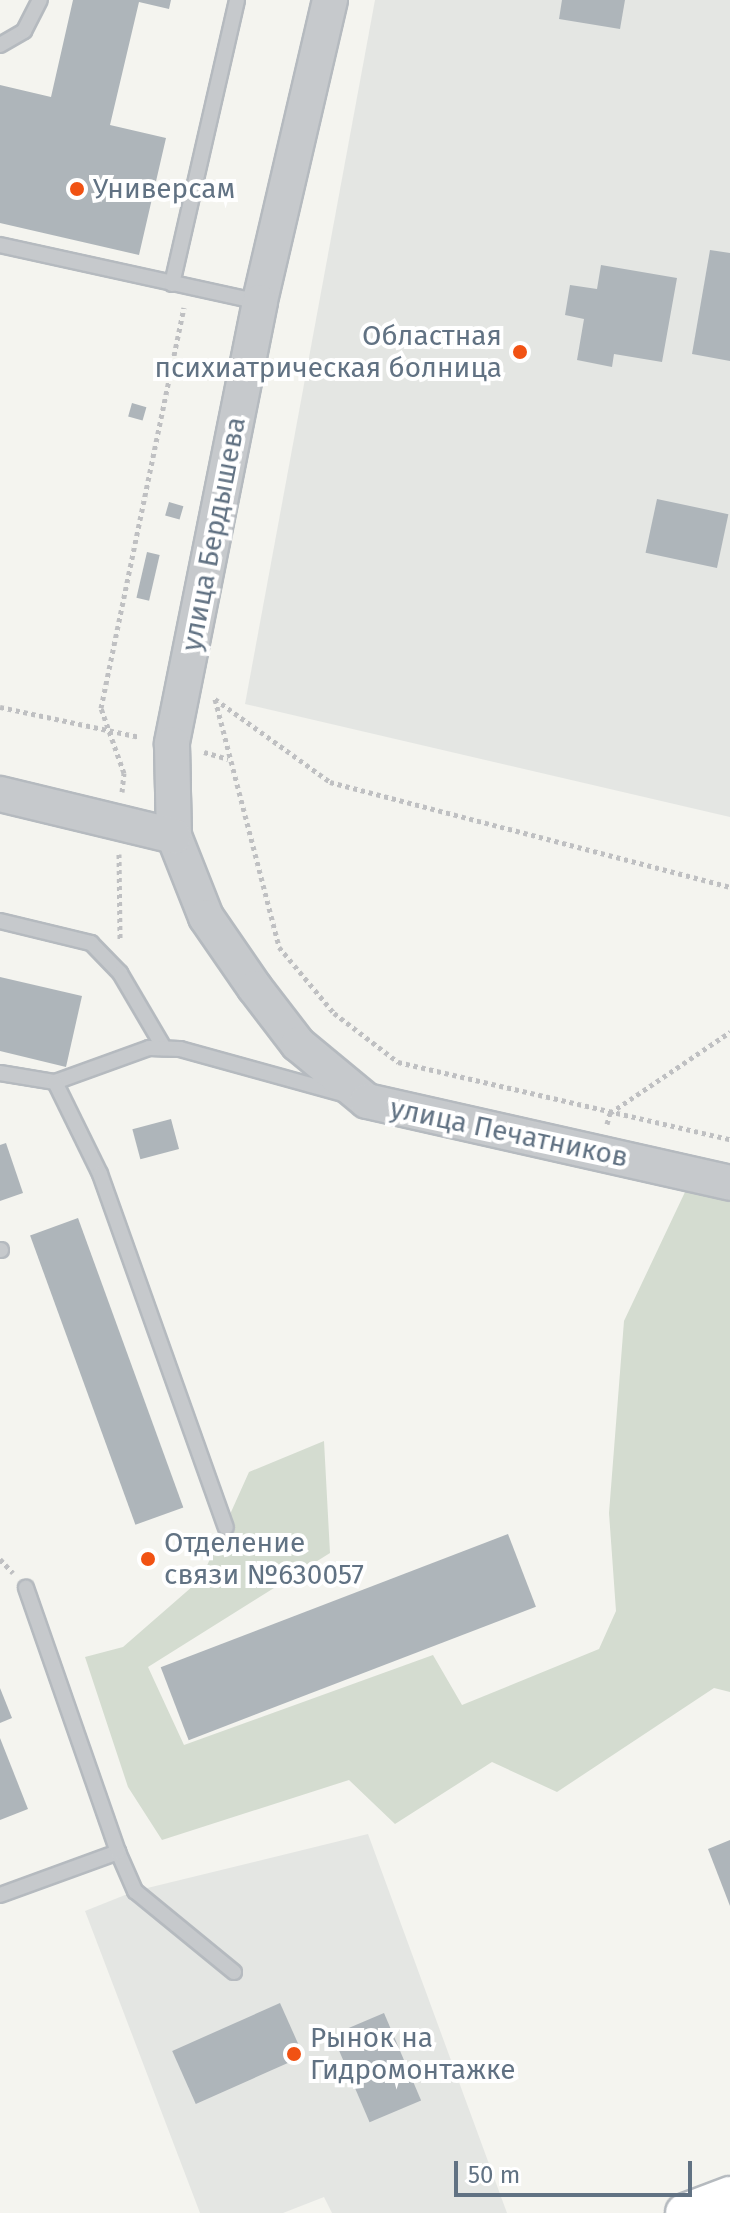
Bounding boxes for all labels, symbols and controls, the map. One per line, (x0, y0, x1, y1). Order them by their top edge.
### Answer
place label: Универсам (93, 172, 235, 206)
marker: Универсам (68, 180, 86, 198)
place label: Областная психиатрическая болница (154, 319, 502, 385)
marker: Областная психиатрическая болница (509, 341, 531, 363)
street label: улица Бердышева (175, 414, 253, 654)
street label: улица Печатников (387, 1091, 631, 1175)
place label: Отделение связи №630057 (164, 1526, 364, 1592)
marker: Отделение связи №630057 (139, 1550, 157, 1568)
place label: Рынок на Гидромонтажке (310, 2021, 516, 2087)
marker: Рынок на Гидромонтажке (285, 2045, 303, 2063)
scale bar (458, 2145, 696, 2195)
text: 50 m (468, 2161, 520, 2189)

